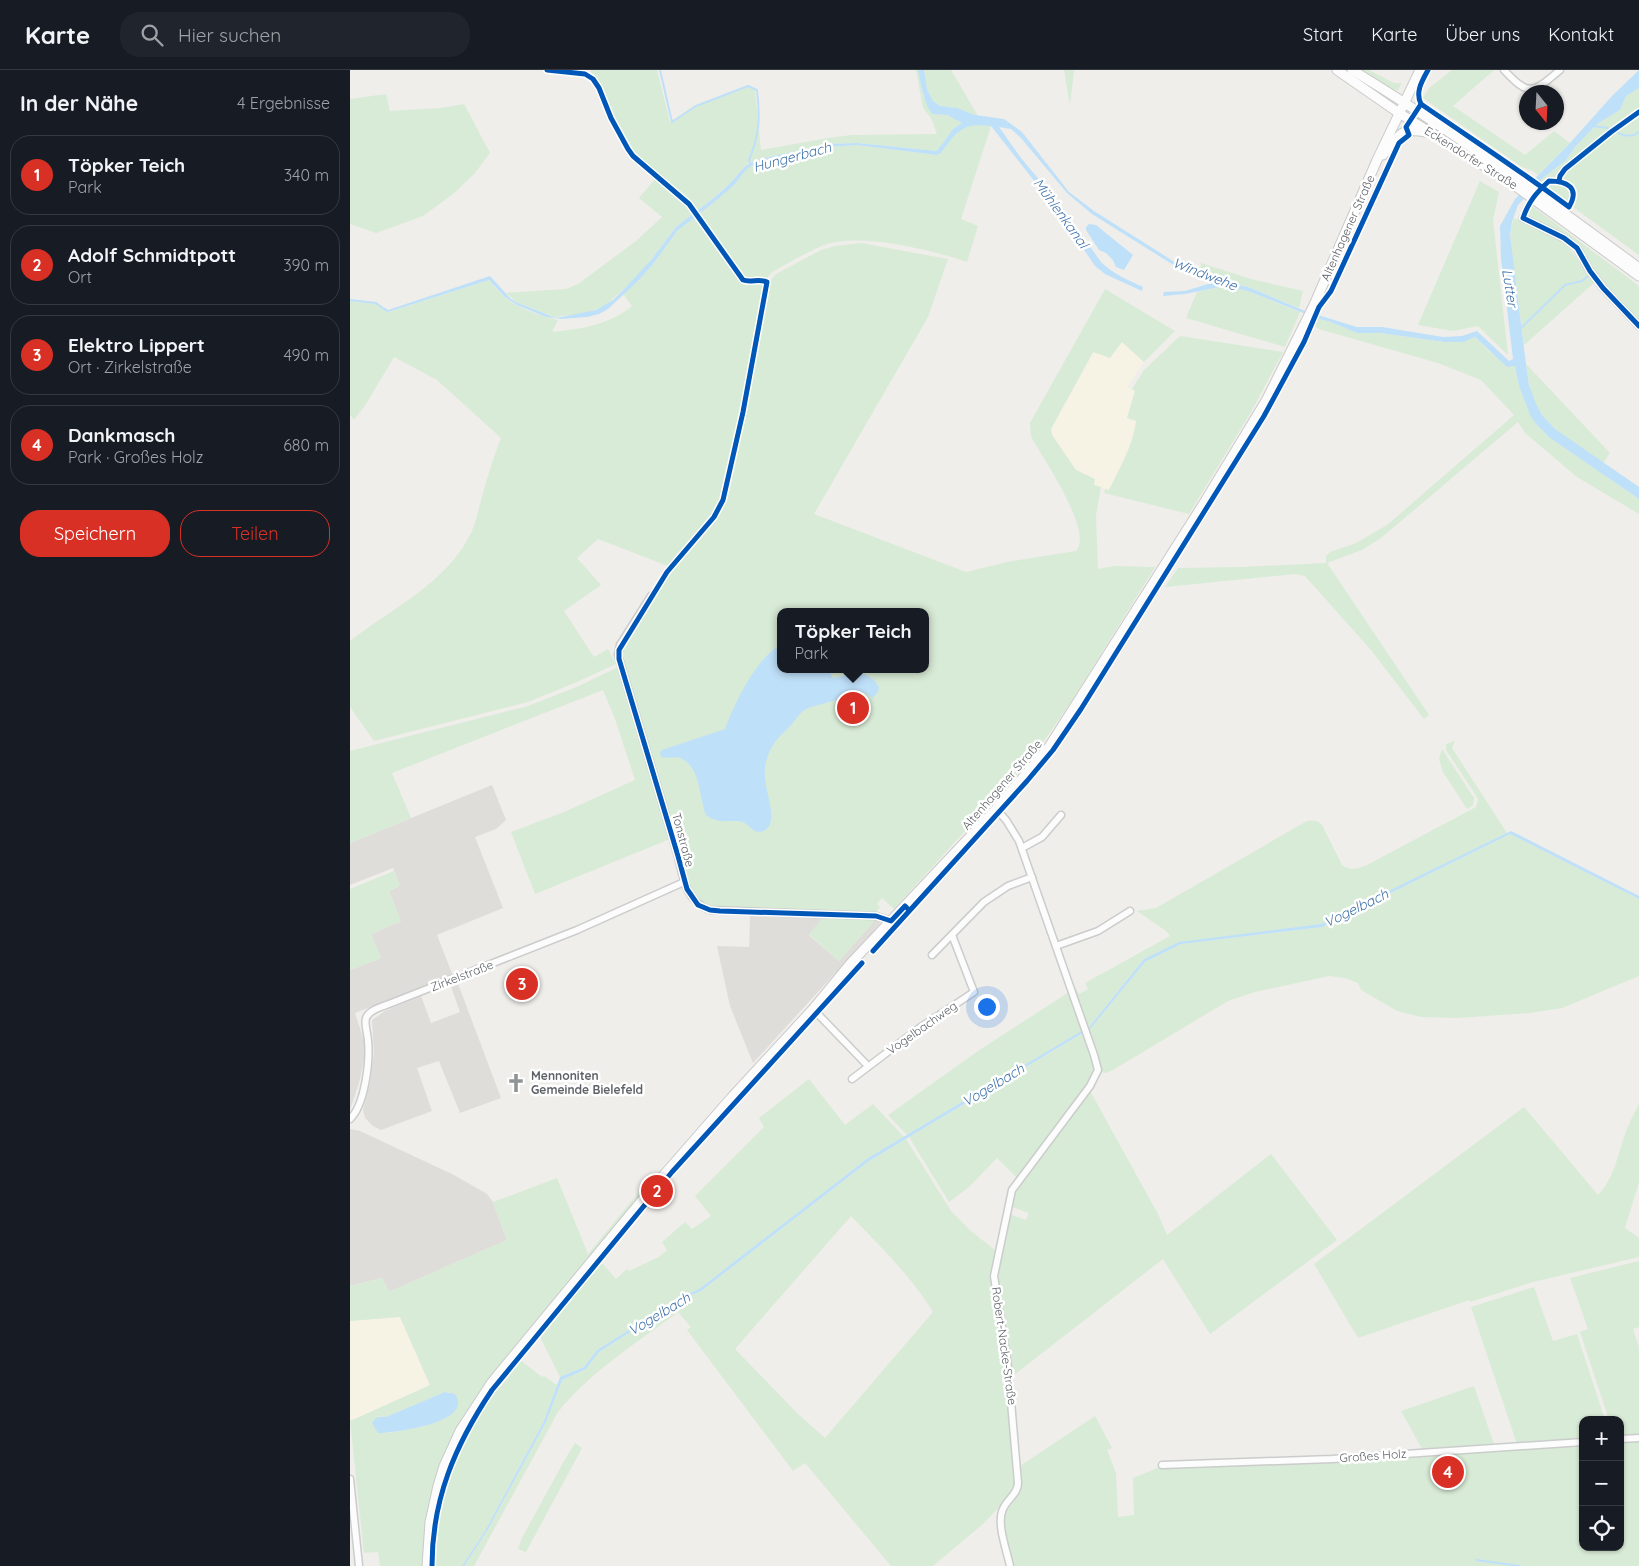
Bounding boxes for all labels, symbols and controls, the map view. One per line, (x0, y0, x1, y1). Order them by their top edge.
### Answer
search box (120, 12, 470, 57)
text: Karte (25, 20, 90, 50)
icon: search (138, 21, 166, 49)
text: Hier suchen (178, 23, 281, 47)
text: Start (1303, 23, 1343, 46)
text: Karte (1371, 23, 1417, 46)
text: Über uns (1445, 23, 1520, 46)
text: Kontakt (1548, 23, 1614, 46)
north arrow (1519, 85, 1564, 130)
text: In der Nähe (20, 90, 138, 116)
text: 4 Ergebnisse (237, 93, 330, 113)
street label: Eckendorfer Straße (1422, 123, 1521, 192)
water label: Hungerbach (751, 138, 834, 176)
text: Töpker Teich (68, 153, 185, 177)
text: 1 (34, 165, 40, 185)
text: 340 m (284, 165, 329, 185)
street label: Altenhagener Straße (1317, 172, 1378, 283)
water label: Mühlenkanal (1030, 174, 1094, 253)
text: Park (68, 177, 102, 197)
text: Adolf Schmidtpott (68, 243, 236, 267)
water label: Windwehe (1170, 254, 1241, 295)
text: 2 (32, 255, 42, 275)
text: 390 m (283, 255, 329, 275)
text: Ort (68, 267, 92, 287)
water label: Lutter (1498, 268, 1522, 310)
text: Elektro Lippert (68, 333, 205, 357)
text: 3 (33, 345, 41, 365)
text: 490 m (283, 345, 329, 365)
text: Ort · Zirkelstraße (68, 357, 192, 377)
text: Dankmasch (68, 423, 175, 447)
text: 4 (32, 435, 42, 455)
text: 680 m (283, 435, 329, 455)
text: Park · Großes Holz (68, 447, 203, 467)
button: Speichern (20, 510, 170, 557)
button: Teilen (180, 510, 330, 557)
popup (777, 608, 929, 673)
text: Töpker Teich (794, 619, 912, 643)
text: Park (794, 643, 828, 663)
pin: 1 (837, 689, 869, 727)
street label: Altenhagener Straße (958, 736, 1045, 833)
street label: Tonstraße (669, 811, 698, 869)
water label: Vogelbach (1321, 884, 1392, 931)
street label: Zirkelstraße (428, 957, 496, 994)
pin: 3 (506, 965, 538, 1003)
your location (974, 994, 1000, 1020)
street label: Vogelbachweg (884, 998, 960, 1057)
water label: Vogelbach (959, 1059, 1028, 1111)
place label: Mennoniten Gemeinde Bielefeld (531, 1068, 643, 1097)
church icon: Mennoniten Gemeinde Bielefeld (505, 1072, 527, 1094)
pin: 2 (641, 1172, 673, 1210)
street label: Robert-Nacke-Straße (989, 1286, 1020, 1406)
water label: Vogelbach (625, 1288, 694, 1340)
map controls (1579, 1416, 1624, 1551)
button: + (1579, 1416, 1624, 1461)
street label: Großes Holz (1339, 1446, 1407, 1465)
pin: 4 (1432, 1453, 1464, 1491)
button: − (1579, 1461, 1624, 1506)
button: locate (1579, 1506, 1624, 1551)

